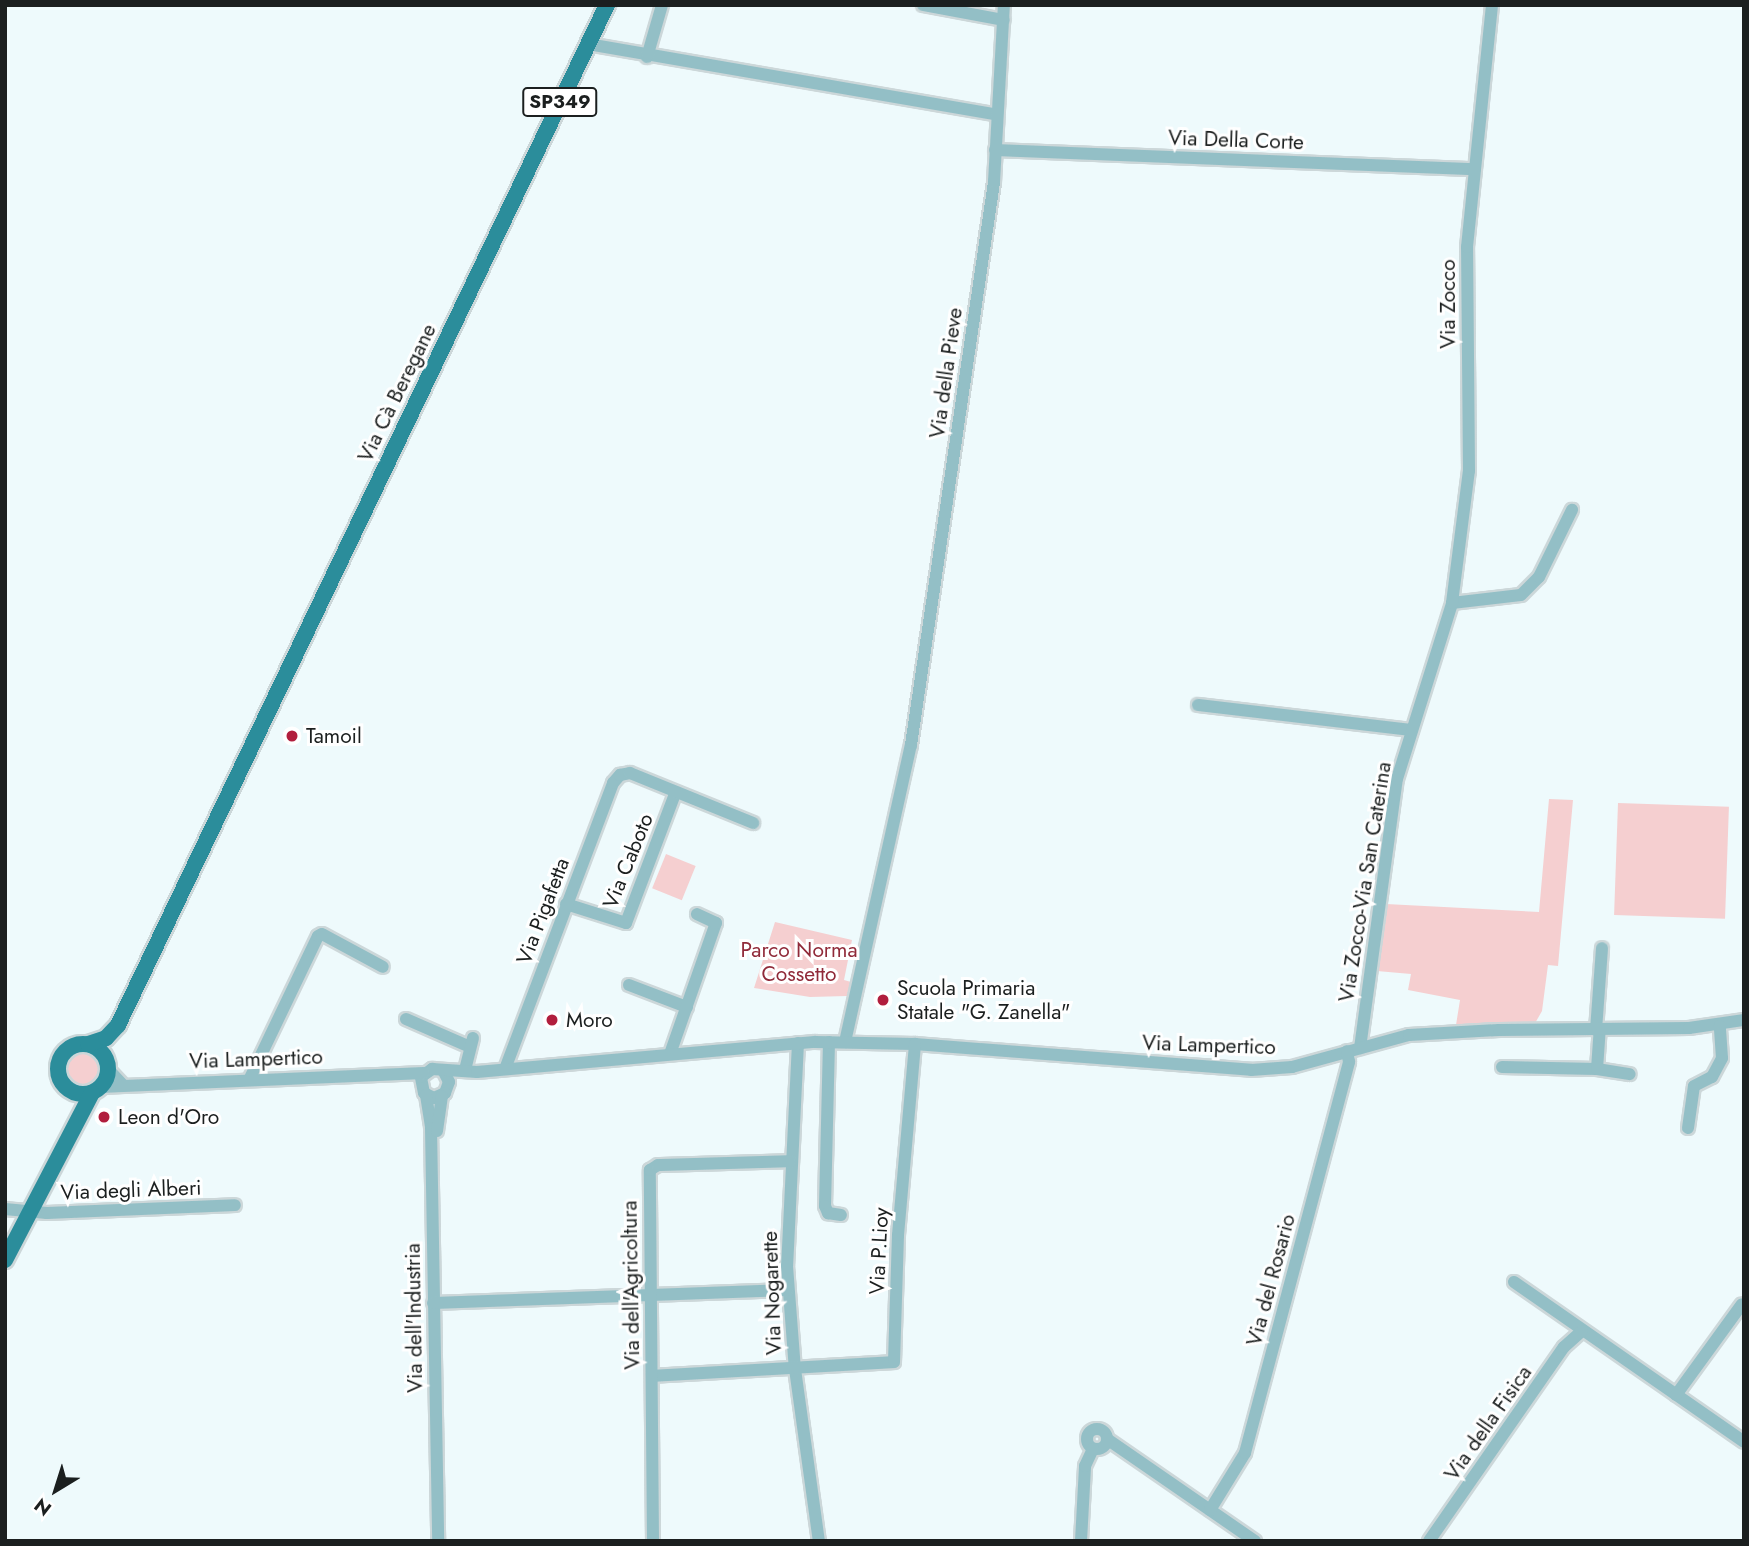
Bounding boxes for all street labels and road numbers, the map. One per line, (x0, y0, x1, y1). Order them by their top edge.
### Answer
road number: SP349 (522, 86, 598, 118)
street label: Via Della Corte (1168, 125, 1304, 155)
street label: Via Zocco (1435, 259, 1461, 349)
street label: Via della Pieve (924, 306, 968, 440)
street label: Via Cà Beregane (353, 320, 441, 466)
street label: Via Zocco-Via San Caterina (1334, 760, 1396, 1004)
street label: Via Caboto (598, 810, 658, 912)
street label: Via Pigafetta (511, 854, 575, 968)
street label: Via Lampertico (1142, 1030, 1276, 1060)
street label: Via Lampertico (189, 1044, 323, 1074)
street label: Via degli Alberi (60, 1175, 202, 1205)
street label: Via dell'Agricoltura (617, 1200, 645, 1370)
street label: Via P.Lioy (864, 1207, 894, 1295)
street label: Via del Rosario (1241, 1211, 1301, 1349)
street label: Via Nogarette (757, 1231, 787, 1355)
street label: Via dell'Industria (400, 1243, 428, 1393)
street label: Via della Fisica (1439, 1361, 1537, 1485)

